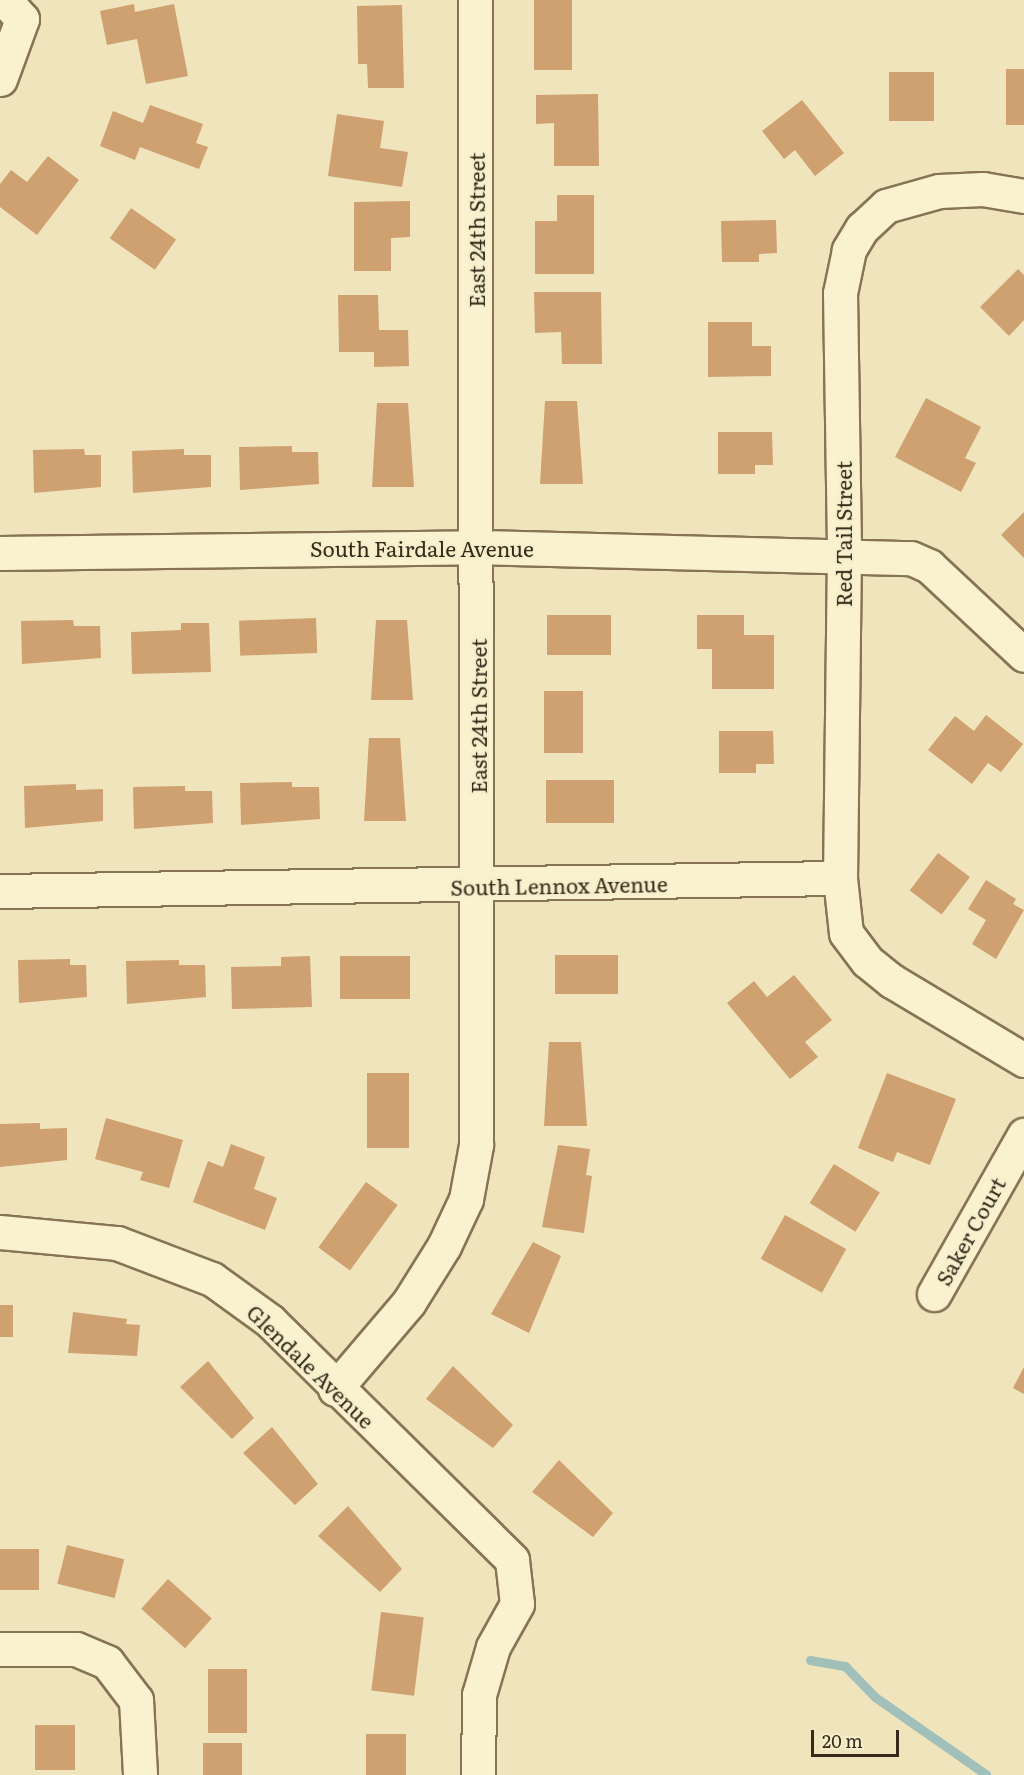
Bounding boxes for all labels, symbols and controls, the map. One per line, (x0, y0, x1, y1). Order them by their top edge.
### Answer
street label: East 24th Street (463, 152, 489, 308)
street label: Red Tail Street (830, 461, 856, 607)
street label: South Fairdale Avenue (310, 535, 534, 561)
street label: East 24th Street (465, 638, 491, 794)
street label: South Lennox Avenue (450, 871, 668, 899)
street label: Saker Court (930, 1173, 1010, 1289)
street label: Glendale Avenue (242, 1299, 380, 1433)
scale bar (814, 1718, 902, 1756)
text: 20 m (822, 1727, 863, 1754)

